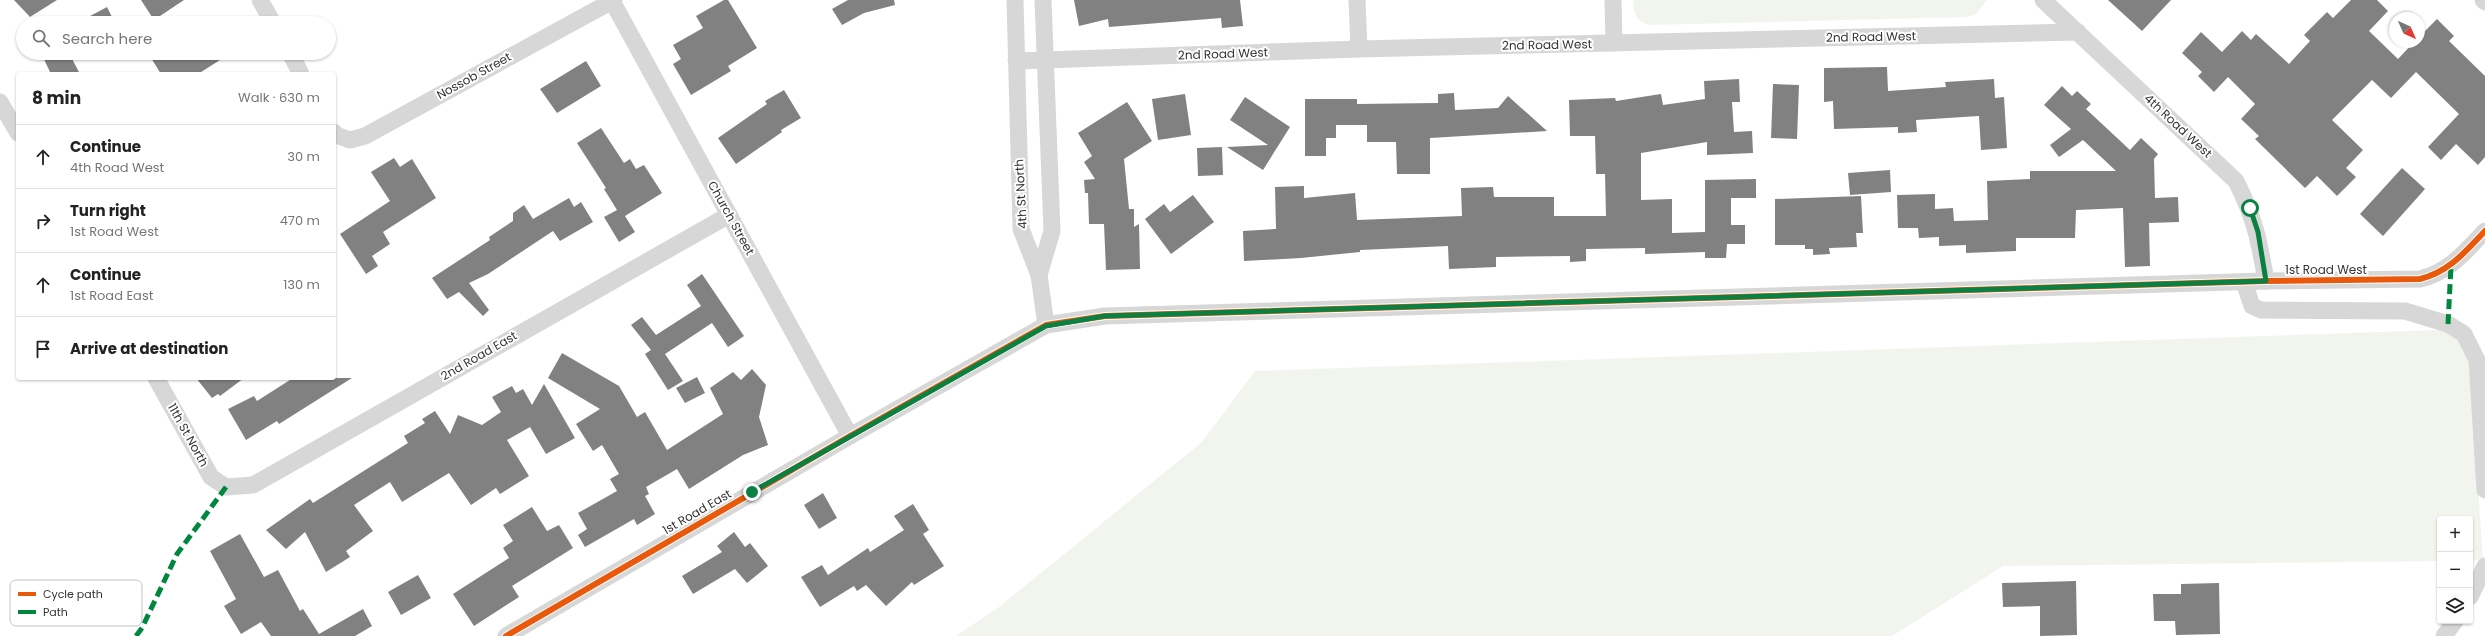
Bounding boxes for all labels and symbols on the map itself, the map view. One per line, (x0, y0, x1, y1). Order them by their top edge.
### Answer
north arrow (2389, 12, 2425, 48)
street label: 2nd Road West (1826, 27, 1916, 46)
street label: 2nd Road West (1502, 35, 1592, 54)
street label: 2nd Road West (1178, 43, 1268, 64)
street label: Nossob Street (433, 48, 514, 103)
street label: 4th Road West (2141, 90, 2216, 162)
street label: 4th St North (1010, 159, 1031, 229)
street label: Church Street (704, 178, 759, 258)
route start (2241, 199, 2259, 217)
street label: 1st Road West (2285, 261, 2367, 278)
street label: 2nd Road East (438, 327, 520, 384)
street label: 11th St North (164, 400, 213, 470)
route end (743, 483, 761, 501)
street label: 1st Road East (659, 485, 734, 538)
legend (10, 580, 142, 626)
text: Cycle path (43, 586, 103, 602)
text: Path (43, 604, 68, 620)

